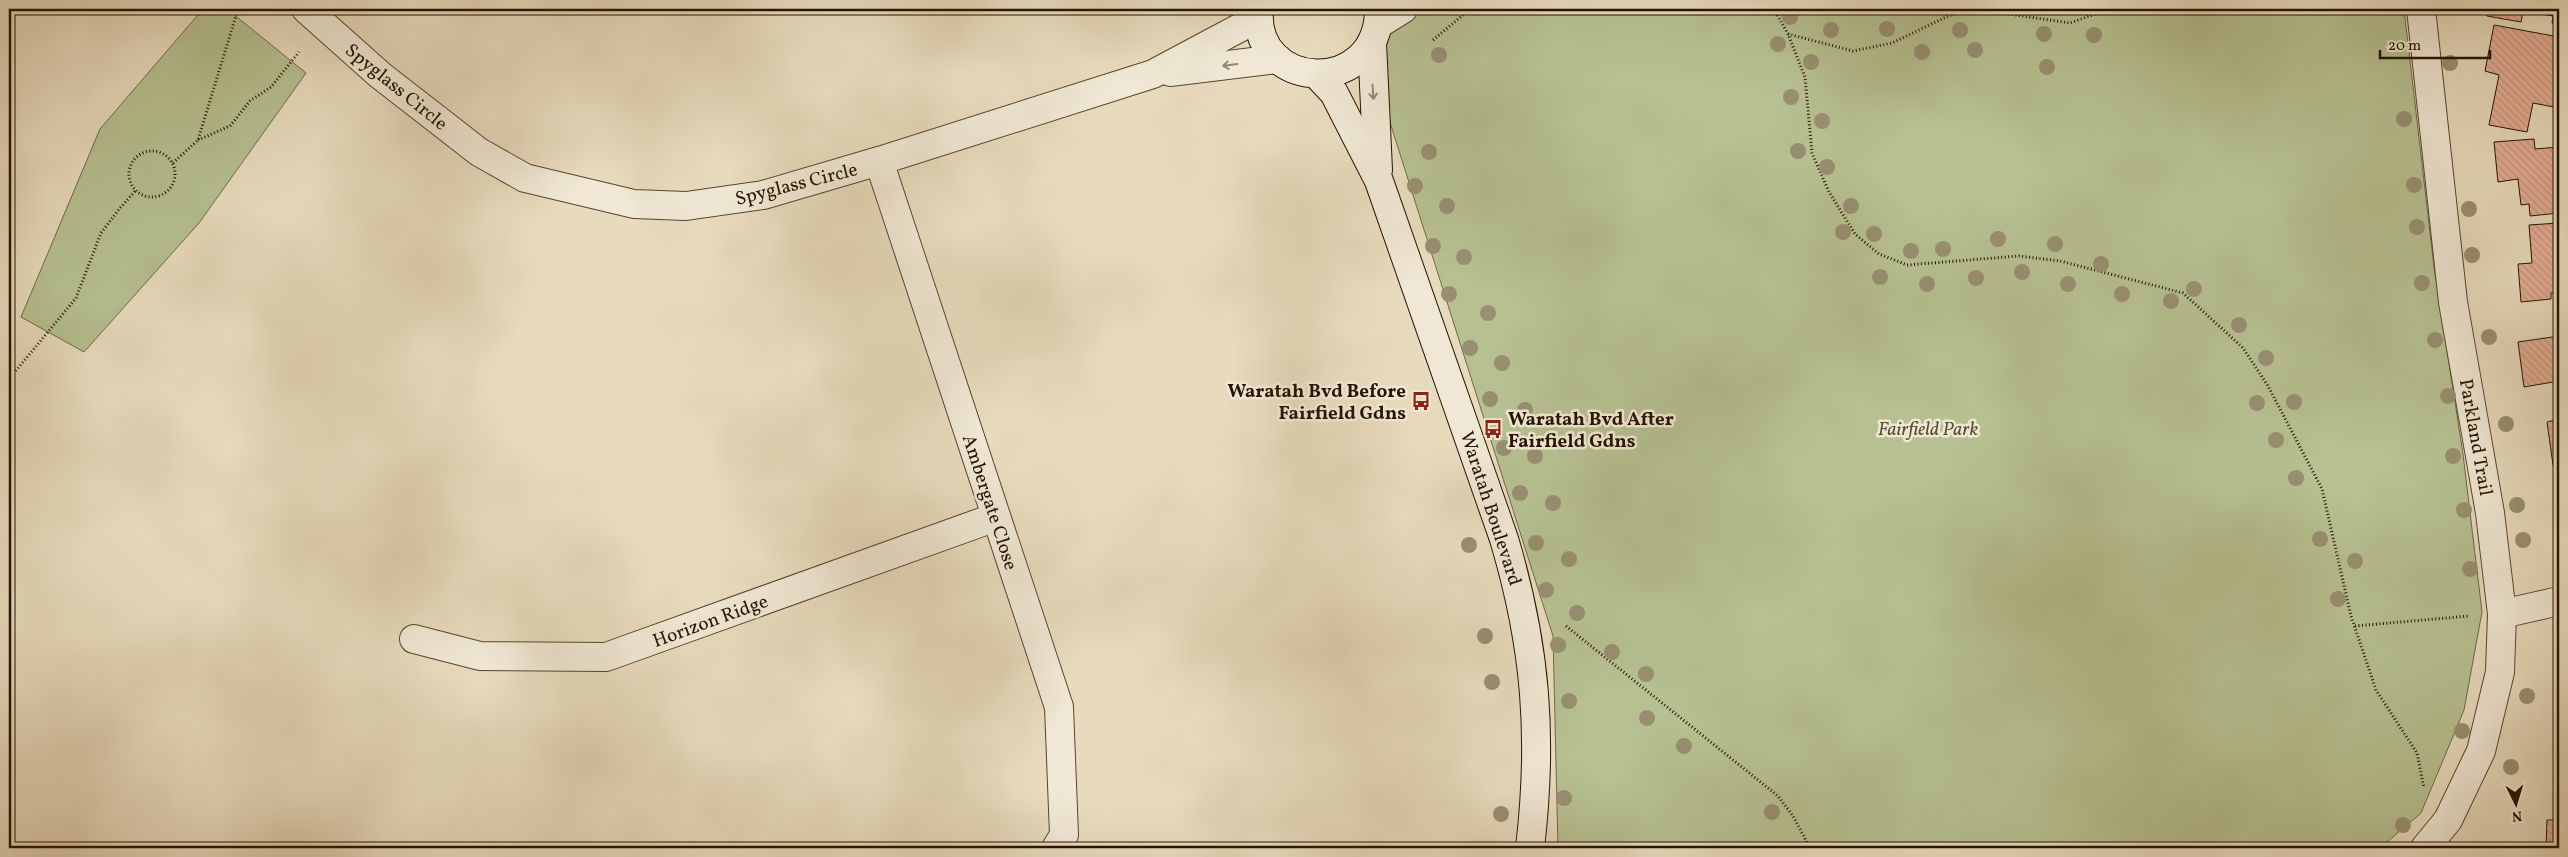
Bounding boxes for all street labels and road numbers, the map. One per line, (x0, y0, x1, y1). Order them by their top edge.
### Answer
street label: Spyglass Circle (339, 38, 453, 137)
street label: Spyglass Circle (733, 157, 860, 213)
street label: Parkland Trail (2452, 377, 2498, 498)
street label: Waratah Boulevard (1453, 428, 1527, 589)
street label: Ambergate Close (955, 432, 1023, 574)
street label: Horizon Ridge (649, 589, 772, 655)

